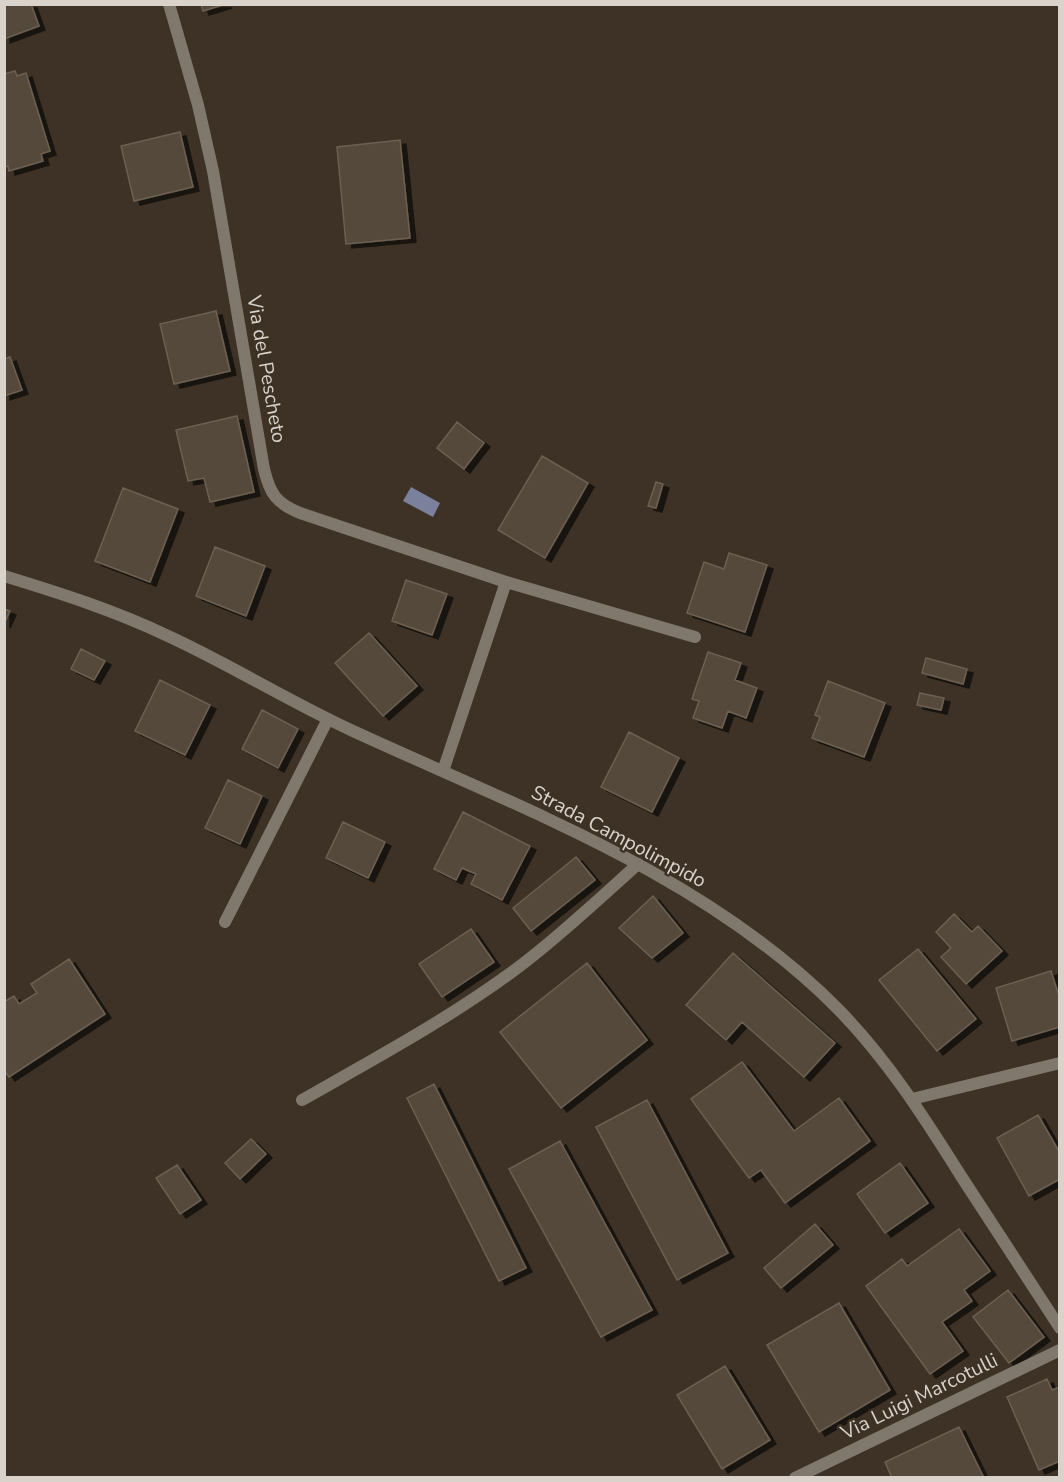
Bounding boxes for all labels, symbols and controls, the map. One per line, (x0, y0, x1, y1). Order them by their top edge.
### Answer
street label: Via del Pescheto (240, 292, 293, 445)
street label: Strada Campolimpido (526, 779, 711, 894)
street label: Via Luigi Marcotulli (835, 1347, 1002, 1447)

